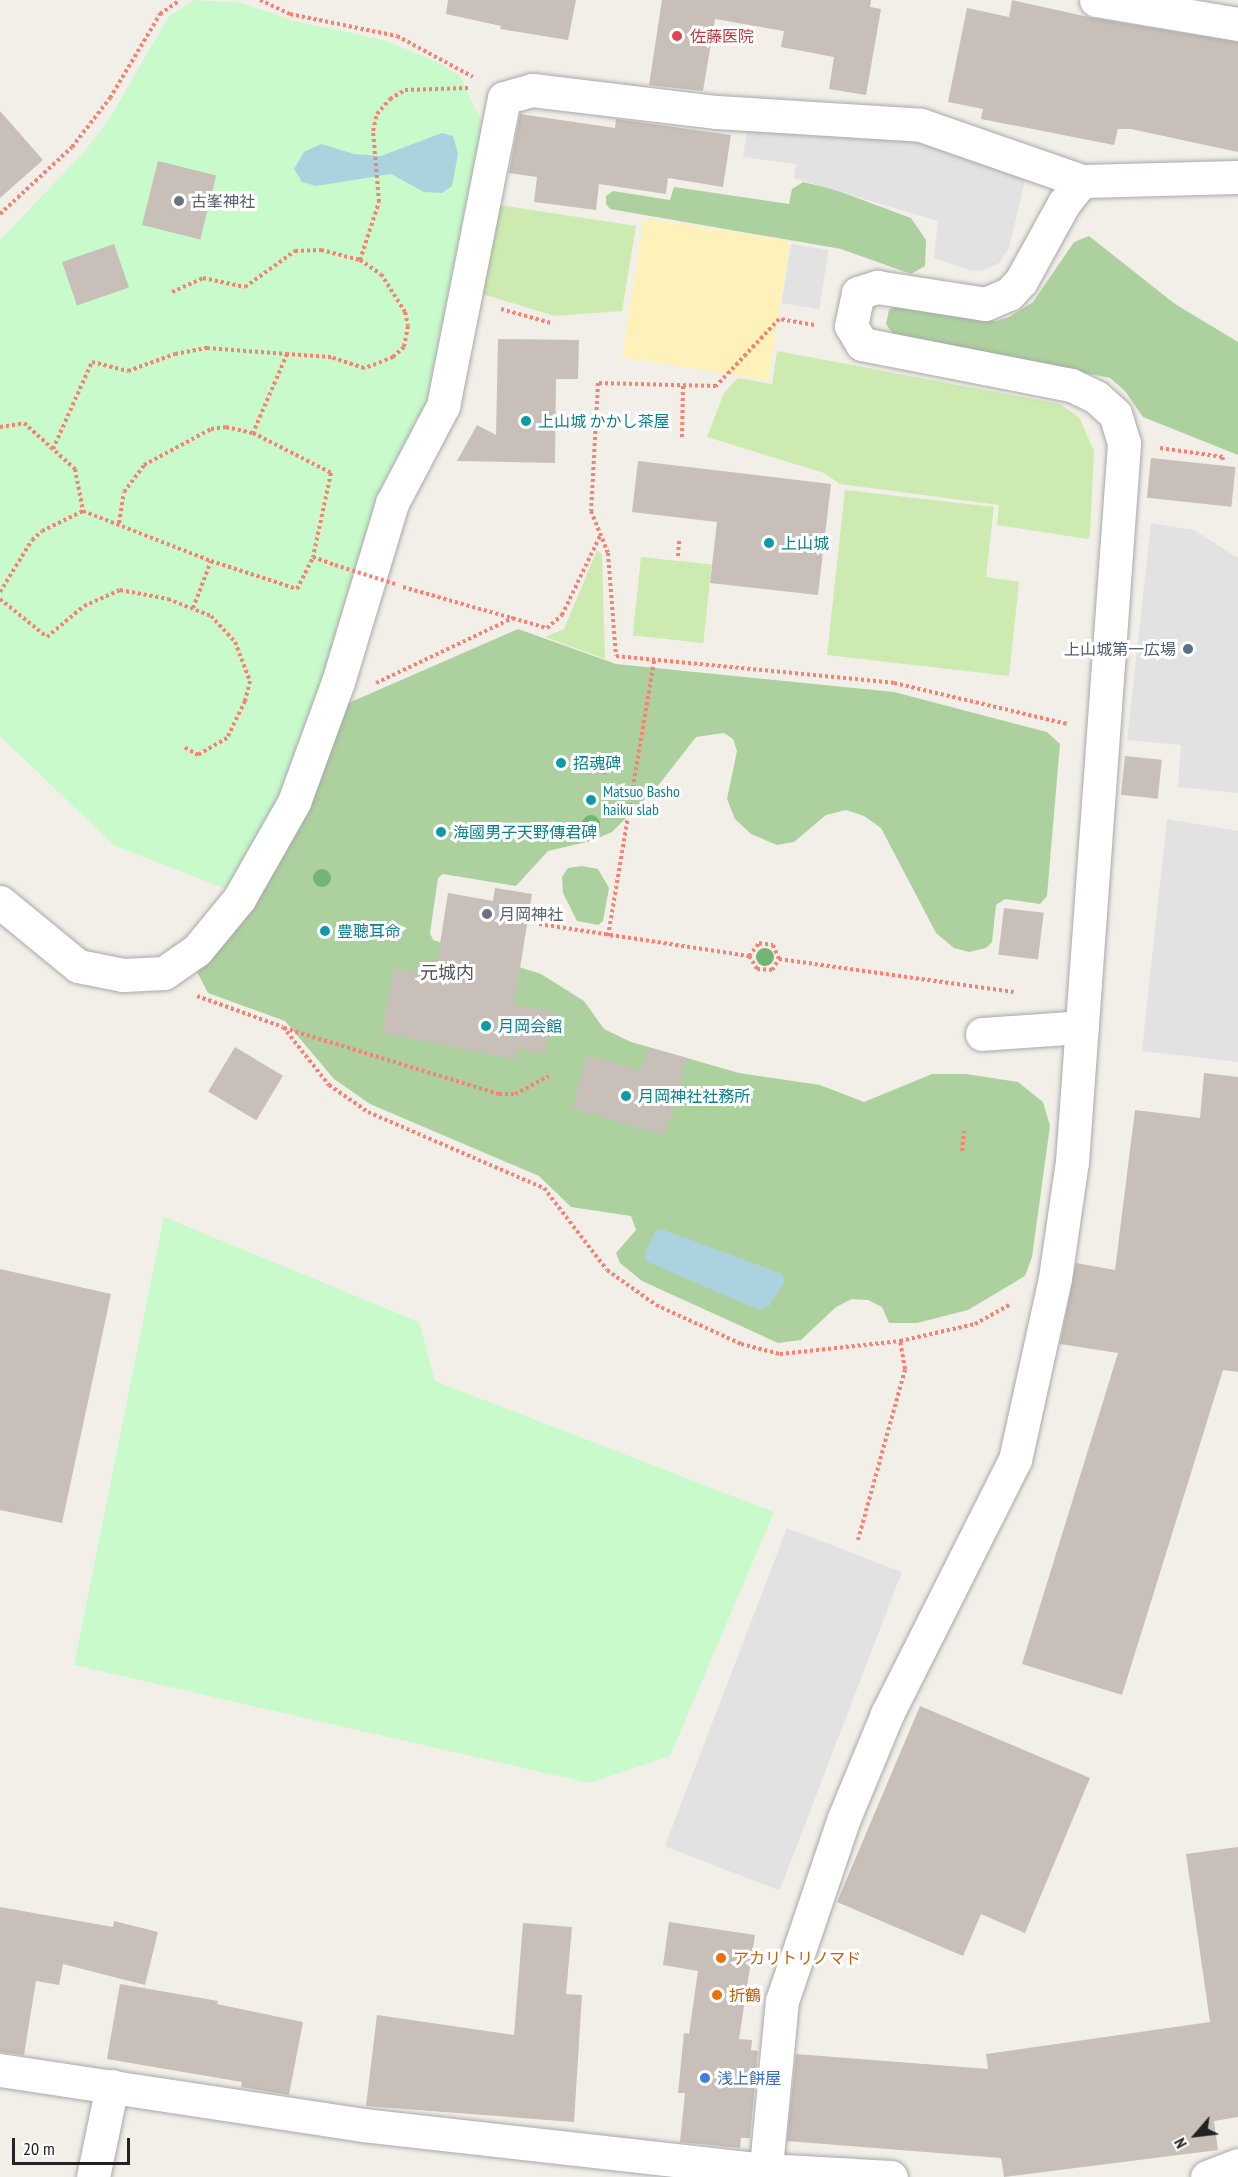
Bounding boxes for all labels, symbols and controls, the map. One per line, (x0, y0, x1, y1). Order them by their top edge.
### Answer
place label: 佐藤医院 (690, 26, 754, 46)
marker: 佐藤医院 (668, 27, 686, 45)
place label: 古峯神社 (191, 191, 255, 211)
marker: 古峯神社 (172, 194, 186, 208)
place label: 上山城 かかし茶屋 (538, 411, 669, 431)
marker: 上山城 かかし茶屋 (519, 414, 533, 428)
place label: 上山城 (781, 533, 829, 553)
marker: 上山城 (762, 536, 776, 550)
place label: 上山城第一広場 (1064, 639, 1176, 659)
marker: 上山城第一広場 (1181, 642, 1195, 656)
place label: 招魂碑 (573, 753, 621, 773)
marker: 招魂碑 (554, 756, 568, 770)
place label: Matsuo Basho haiku slab (603, 781, 680, 819)
marker: Matsuo Basho haiku slab (584, 793, 598, 807)
place label: 海國男子天野傳君碑 (453, 822, 597, 842)
marker: 海國男子天野傳君碑 (434, 825, 448, 839)
place label: 月岡神社 (499, 904, 563, 924)
marker: 月岡神社 (480, 907, 494, 921)
place label: 豊聰耳命 (337, 921, 401, 941)
marker: 豊聰耳命 (318, 924, 332, 938)
district label: 元城内 (420, 962, 474, 984)
place label: 月岡会館 (498, 1016, 562, 1036)
marker: 月岡会館 (479, 1019, 493, 1033)
place label: 月岡神社社務所 (638, 1086, 750, 1106)
marker: 月岡神社社務所 (619, 1089, 633, 1103)
place label: アカリトリノマド (733, 1948, 861, 1968)
marker: アカリトリノマド (714, 1951, 728, 1965)
place label: 折鶴 (729, 1985, 761, 2005)
marker: 折鶴 (710, 1988, 724, 2002)
place label: 浅上餅屋 (717, 2068, 781, 2088)
marker: 浅上餅屋 (698, 2071, 712, 2085)
north arrow (1166, 2105, 1226, 2165)
scale bar (15, 2126, 134, 2164)
text: N (1169, 2135, 1191, 2152)
text: 20 m (23, 2137, 55, 2160)

